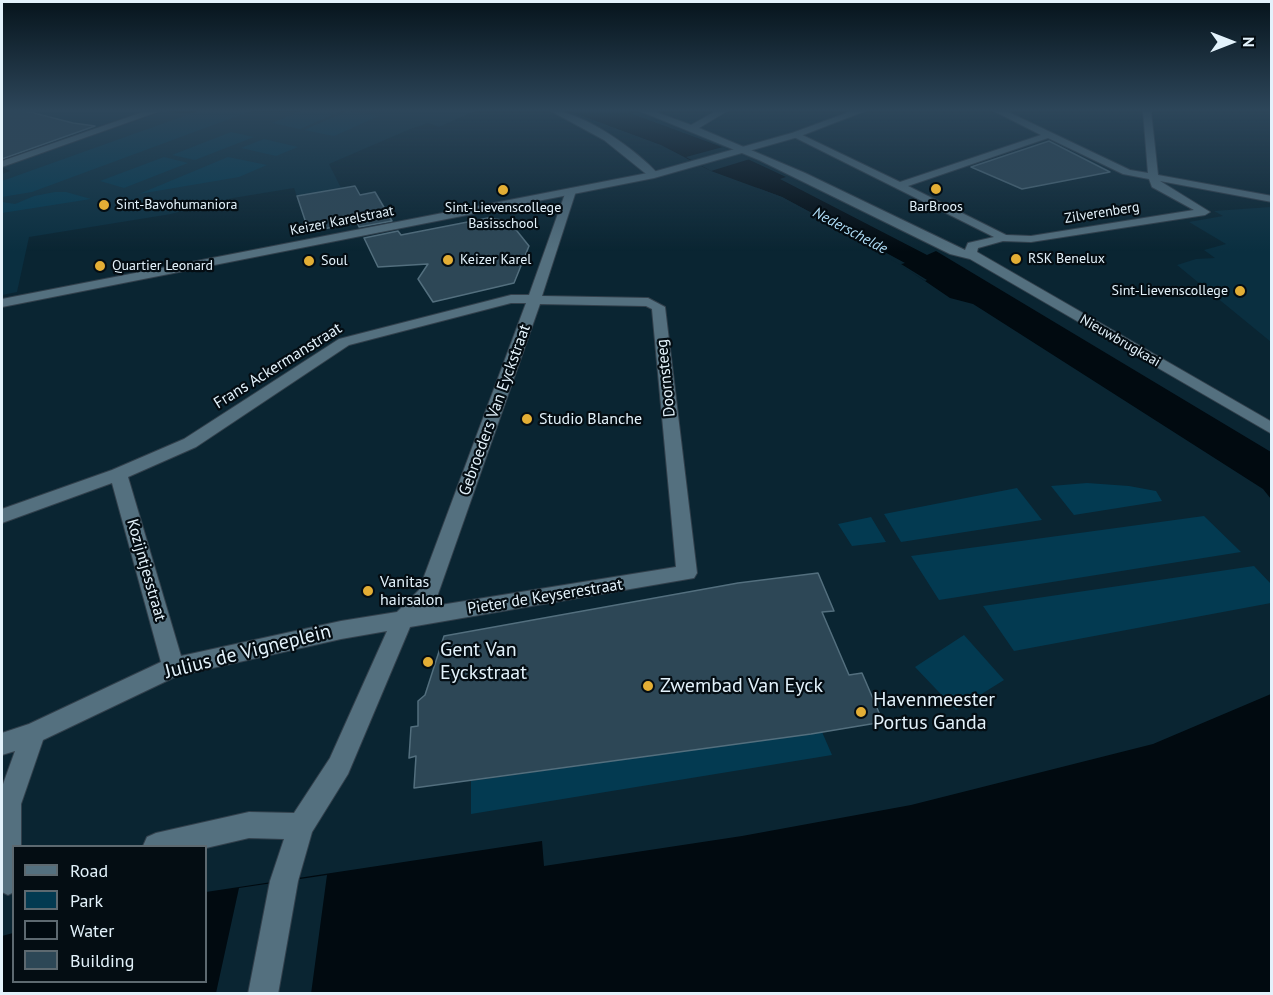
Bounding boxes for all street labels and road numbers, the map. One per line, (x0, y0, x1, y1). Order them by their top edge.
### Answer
street label: Zilverenberg (1063, 199, 1141, 227)
street label: Keizer Karelstraat (289, 203, 395, 239)
street label: Nieuwbrugkaai (1077, 311, 1163, 371)
street label: Frans Ackermanstraat (210, 319, 346, 413)
street label: Gebroeders Van Eyckstraat (455, 322, 535, 498)
street label: Doornsteeg (652, 338, 680, 418)
street label: Kozijntjesstraat (122, 517, 170, 623)
street label: Pieter de Keyserestraat (466, 575, 624, 619)
street label: Julius de Vigneplein (162, 620, 334, 684)

